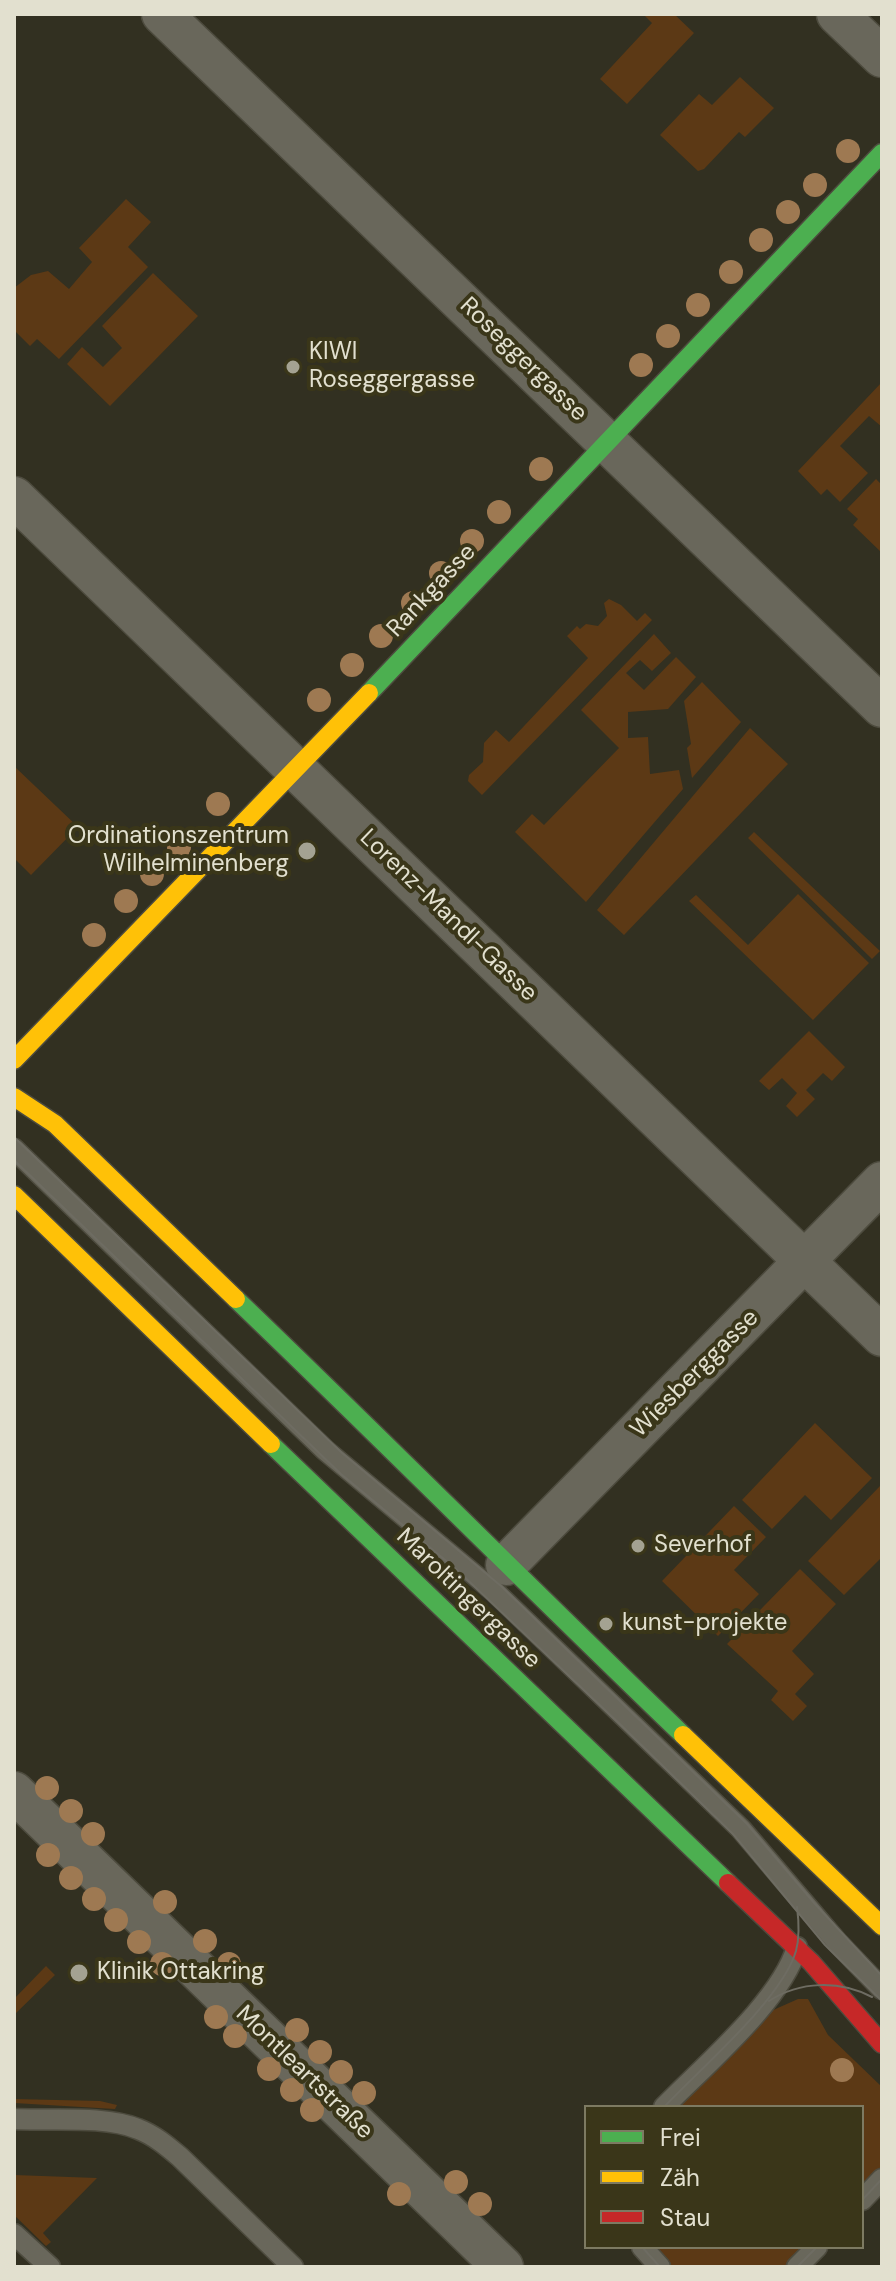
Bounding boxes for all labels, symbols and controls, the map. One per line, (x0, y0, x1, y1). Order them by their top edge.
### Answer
street label: Roseggergasse (453, 292, 593, 428)
place label: KIWI Roseggergasse (309, 339, 475, 395)
marker: KIWI Roseggergasse (284, 358, 302, 376)
street label: Rankgasse (382, 538, 482, 644)
place label: Ordinationszentrum Wilhelminenberg (68, 823, 289, 879)
street label: Lorenz-Mandl-Gasse (353, 824, 543, 1008)
marker: Ordinationszentrum Wilhelminenberg (296, 840, 318, 862)
street label: Wiesberggasse (625, 1304, 765, 1444)
street label: Maroltingergasse (390, 1523, 546, 1675)
place label: Severhof (654, 1532, 752, 1560)
marker: Severhof (629, 1537, 647, 1555)
place label: kunst-projekte (622, 1610, 787, 1638)
marker: kunst-projekte (597, 1615, 615, 1633)
place label: Klinik Ottakring (97, 1959, 264, 1987)
marker: Klinik Ottakring (68, 1962, 90, 1984)
street label: Montleartstraße (229, 2000, 379, 2146)
legend (584, 2105, 864, 2249)
text: Frei (660, 2122, 701, 2153)
text: Zäh (660, 2162, 700, 2193)
text: Stau (660, 2202, 710, 2233)

